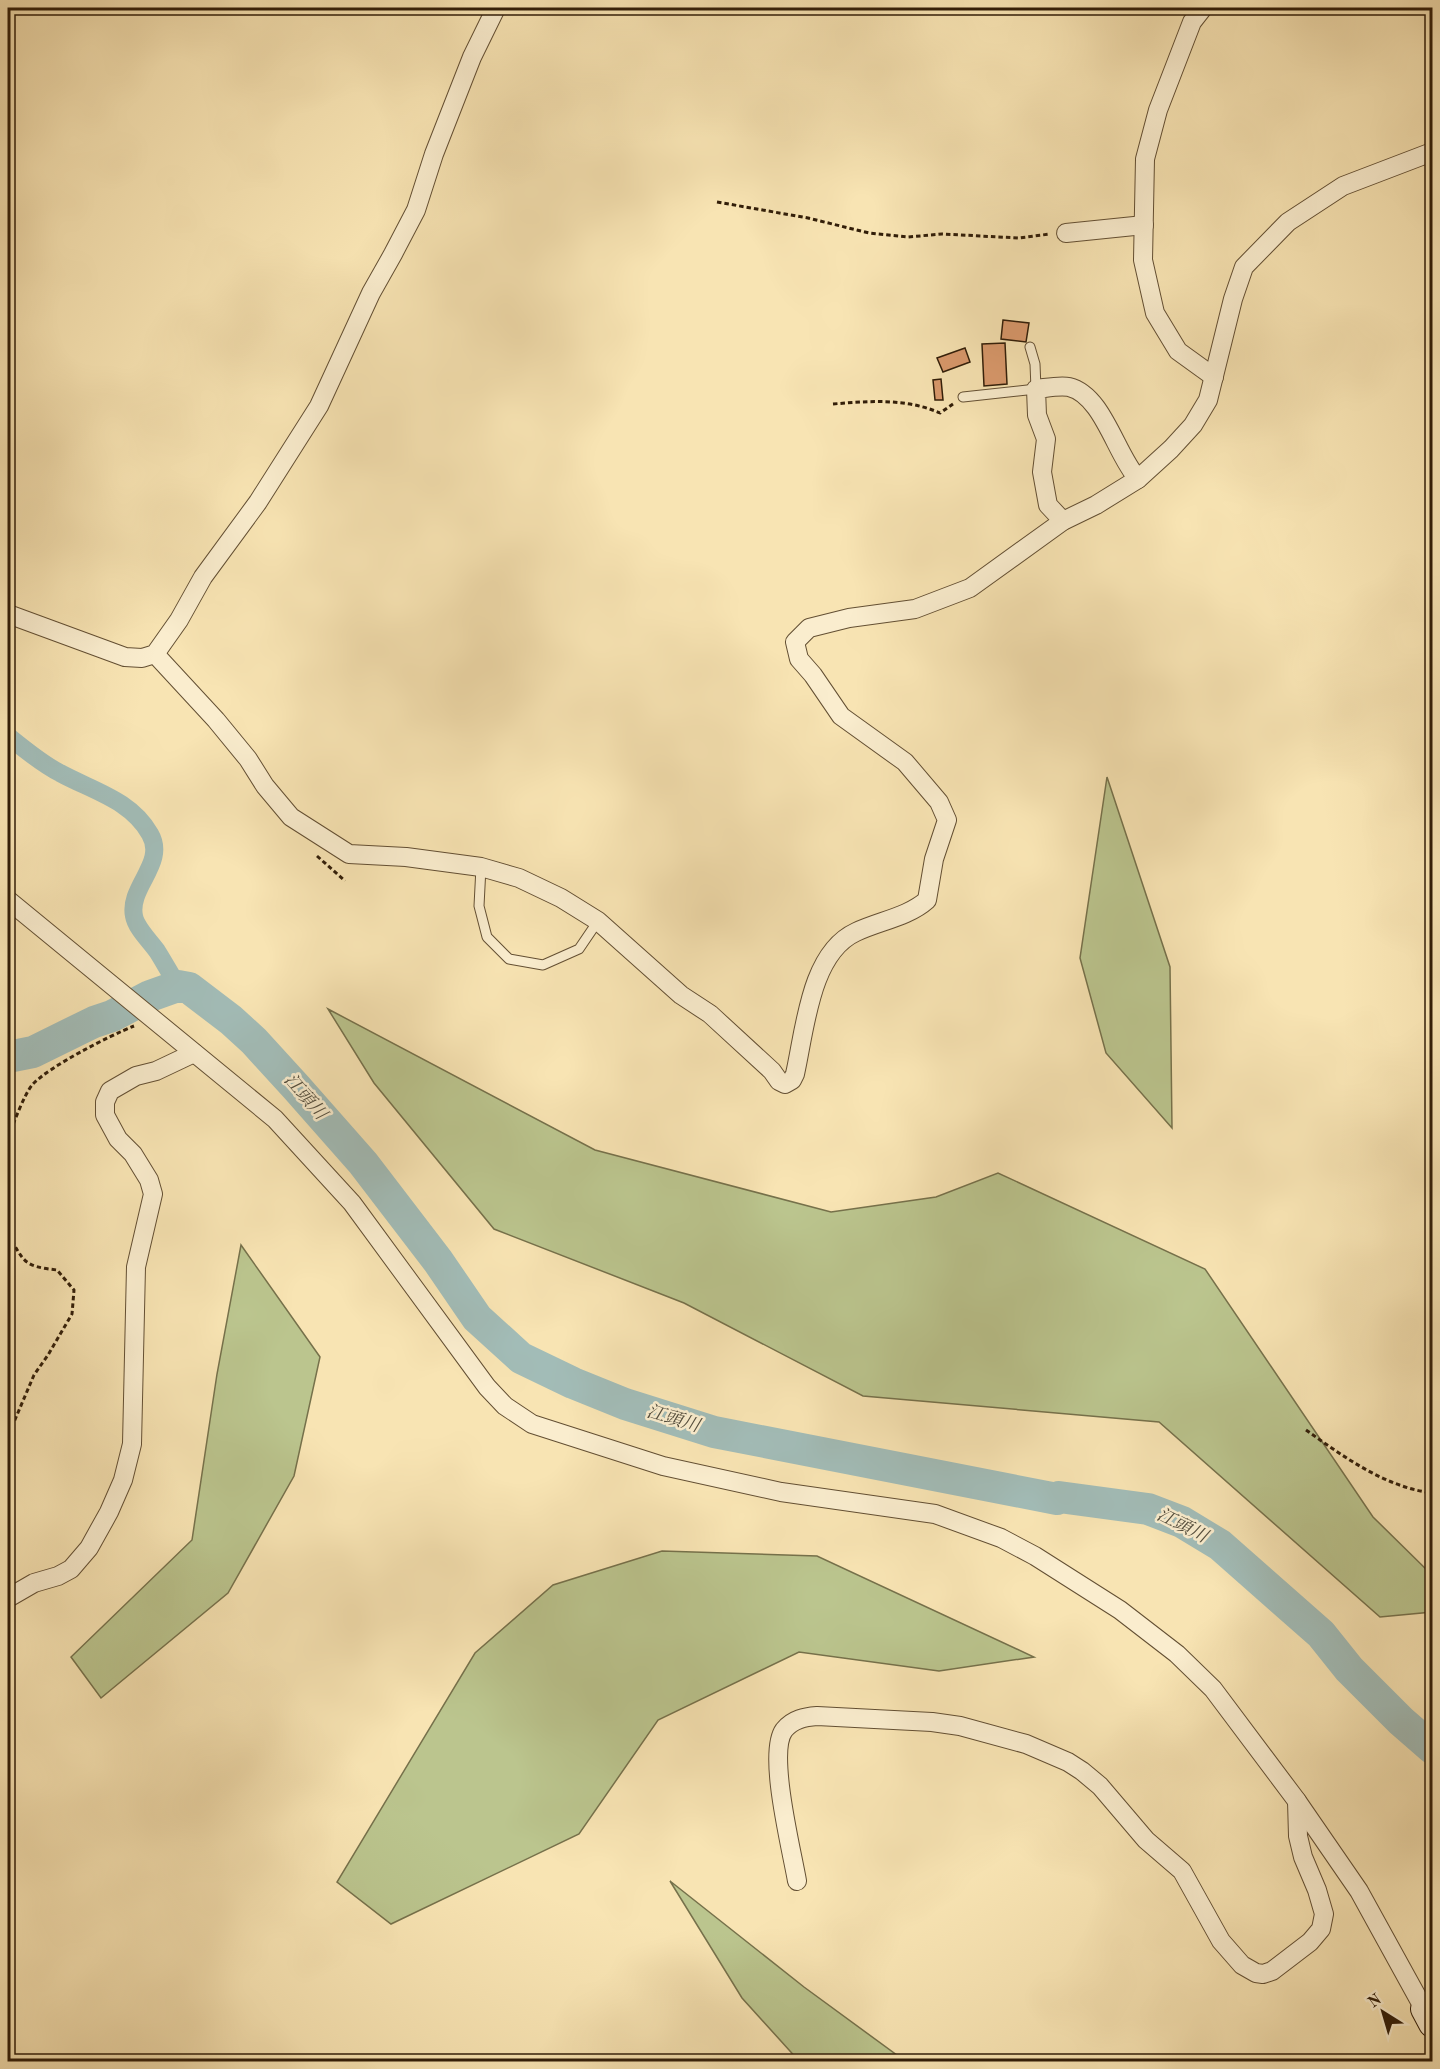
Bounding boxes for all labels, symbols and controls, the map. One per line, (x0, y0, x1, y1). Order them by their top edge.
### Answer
water label: 江頭川 (280, 1070, 332, 1125)
water label: 江頭川 (645, 1402, 704, 1436)
water label: 江頭川 (1154, 1505, 1212, 1547)
north arrow (1353, 1982, 1413, 2042)
text: N (1365, 1991, 1385, 2012)

